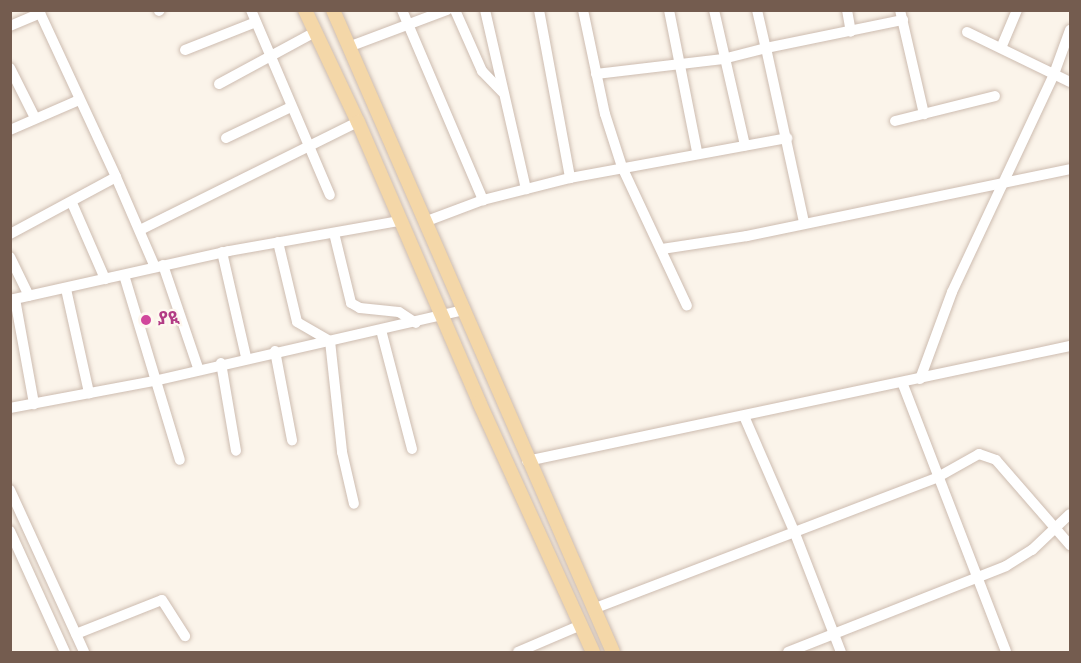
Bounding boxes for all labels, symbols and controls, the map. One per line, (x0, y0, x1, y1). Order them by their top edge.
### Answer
place label: ያዪ (158, 309, 180, 331)
marker: ያዪ (139, 313, 153, 327)

